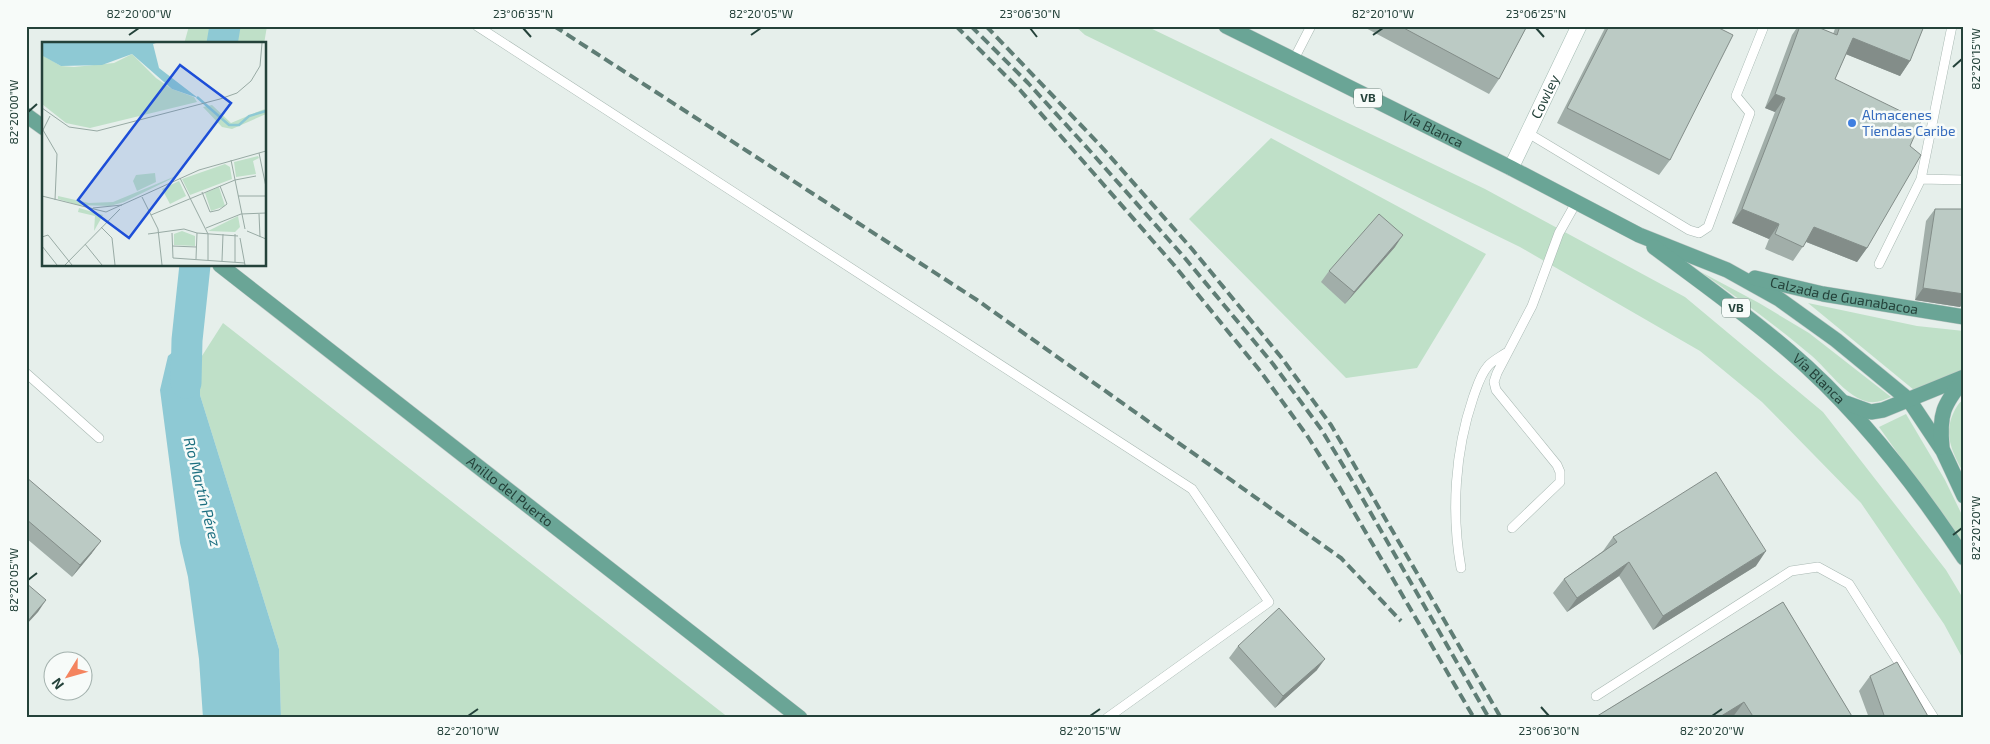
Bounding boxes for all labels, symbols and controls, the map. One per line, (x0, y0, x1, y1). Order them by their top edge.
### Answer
text: 82°20'00"W (107, 6, 171, 20)
text: 23°06'35"N (493, 6, 553, 20)
text: 82°20'05"W (729, 6, 793, 20)
text: 23°06'30"N (1000, 6, 1061, 20)
text: 82°20'10"W (1352, 6, 1414, 20)
text: 23°06'25"N (1506, 6, 1566, 20)
text: 82°20'15"W (1968, 28, 1982, 90)
inset map (42, 42, 266, 266)
street label: Cowley (1527, 71, 1563, 121)
text: 82°20'00"W (6, 80, 20, 144)
road number: VB (1354, 89, 1382, 108)
street label: Vía Blanca (1400, 106, 1466, 151)
place label: Almacenes Tiendas Caribe (1862, 106, 1955, 139)
marker: Almacenes Tiendas Caribe (1846, 117, 1858, 129)
street label: Calzada de Guanabacoa (1768, 273, 1920, 317)
road number: VB (1722, 298, 1750, 318)
street label: Vía Blanca (1789, 349, 1849, 407)
water label: Río Martín Pérez (181, 435, 225, 549)
street label: Anillo del Puerto (464, 452, 557, 530)
text: 82°20'20"W (1968, 496, 1982, 560)
text: 82°20'05"W (6, 548, 20, 612)
north arrow (42, 652, 92, 702)
text: N (47, 675, 67, 693)
text: 82°20'10"W (437, 723, 499, 737)
text: 82°20'15"W (1059, 723, 1121, 737)
text: 23°06'30"N (1519, 723, 1580, 737)
text: 82°20'20"W (1680, 723, 1744, 737)

